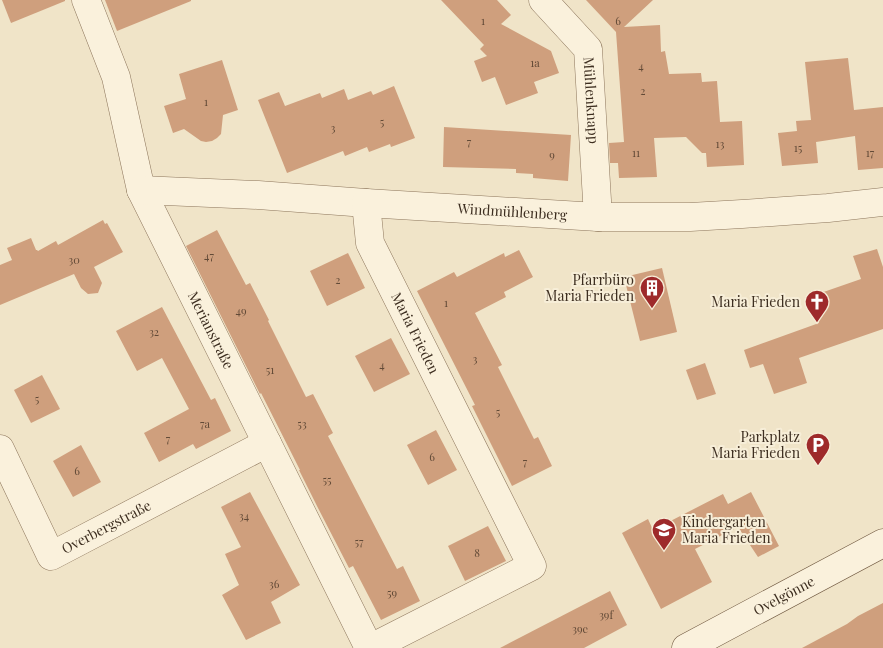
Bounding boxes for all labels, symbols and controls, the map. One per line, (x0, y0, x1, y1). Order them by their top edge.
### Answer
house number: 1 (481, 13, 485, 28)
house number: 6 (615, 13, 621, 28)
house number: 1a (530, 55, 540, 70)
street label: Mühlenknapp (579, 56, 604, 144)
house number: 4 (638, 58, 644, 73)
house number: 2 (640, 83, 646, 98)
house number: 1 (204, 94, 208, 109)
house number: 5 (380, 114, 385, 129)
house number: 3 (331, 120, 336, 135)
house number: 7 (467, 134, 472, 149)
house number: 13 (716, 136, 724, 151)
house number: 15 (794, 140, 803, 155)
house number: 11 (632, 145, 640, 160)
house number: 17 (866, 145, 875, 160)
house number: 9 (549, 147, 555, 162)
street label: Windmühlenberg (456, 198, 568, 224)
house number: 47 (204, 248, 214, 263)
house number: 30 (68, 252, 80, 267)
place label: Pfarrbüro Maria Frieden (545, 270, 635, 305)
house number: 2 (335, 272, 341, 287)
building icon: Pfarrbüro Maria Frieden (639, 275, 665, 309)
street label: Merianstraße (184, 288, 239, 372)
street label: Maria Frieden (387, 289, 444, 377)
church icon: Maria Frieden (804, 289, 830, 323)
place label: Maria Frieden (711, 292, 801, 311)
house number: 1 (444, 295, 448, 310)
house number: 49 (235, 303, 247, 318)
house number: 32 (149, 324, 159, 339)
house number: 3 (473, 351, 478, 366)
house number: 4 (379, 357, 385, 372)
house number: 51 (266, 362, 274, 377)
house number: 5 (35, 391, 40, 406)
house number: 5 (496, 404, 501, 419)
house number: 7a (200, 416, 210, 431)
house number: 53 (297, 416, 307, 431)
place label: Parkplatz Maria Frieden (711, 427, 801, 462)
house number: 7 (166, 431, 171, 446)
parking icon: Parkplatz Maria Frieden (805, 432, 831, 466)
house number: 6 (429, 449, 435, 464)
house number: 7 (523, 454, 528, 469)
house number: 6 (74, 463, 80, 478)
house number: 55 (322, 472, 332, 487)
street label: Overbergstraße (58, 495, 154, 558)
house number: 34 (239, 508, 250, 523)
place label: Kindergarten Maria Frieden (682, 512, 771, 547)
school or university icon: Kindergarten Maria Frieden (651, 517, 677, 551)
house number: 57 (354, 534, 364, 549)
house number: 8 (474, 545, 480, 560)
street label: Ovelgönne (750, 571, 818, 619)
house number: 36 (269, 576, 280, 591)
house number: 59 (387, 585, 397, 600)
house number: 39f (599, 607, 614, 622)
house number: 39e (572, 621, 588, 636)

